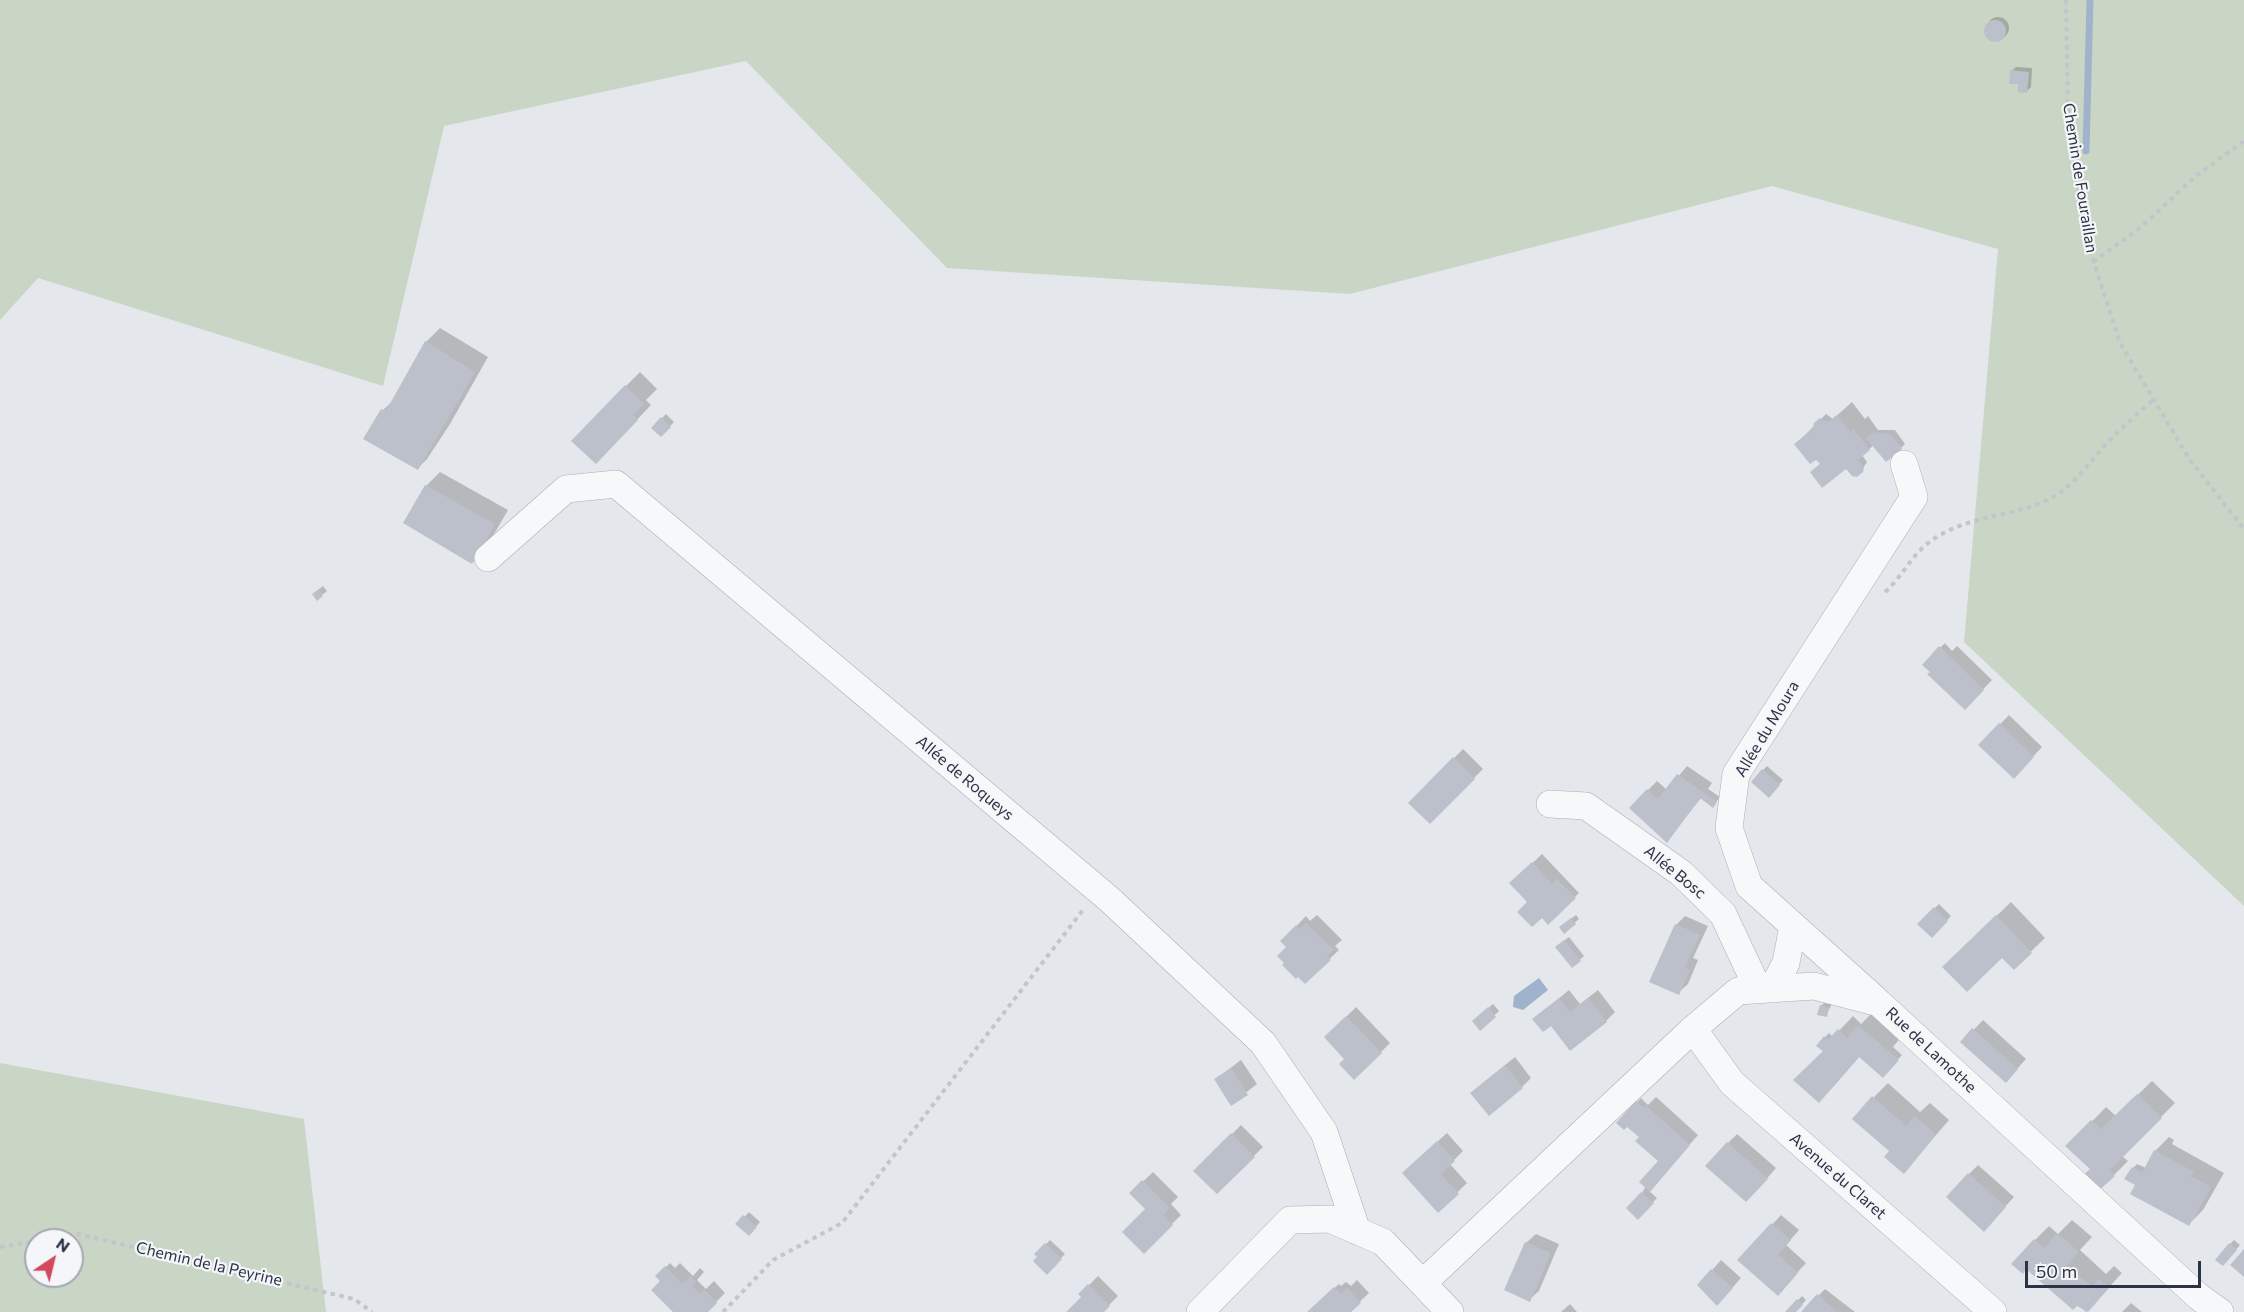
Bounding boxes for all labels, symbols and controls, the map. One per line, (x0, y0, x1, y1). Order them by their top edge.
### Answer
street label: Chemin de Fouraillan (2059, 102, 2101, 254)
street label: Allée du Moura (1731, 677, 1803, 781)
street label: Allée de Roqueys (912, 732, 1018, 824)
street label: Allée Bosc (1640, 841, 1710, 903)
street label: Rue de Lamothe (1882, 1003, 1980, 1097)
street label: Avenue du Claret (1786, 1129, 1890, 1223)
north arrow (24, 1228, 84, 1288)
text: N (53, 1233, 74, 1256)
street label: Chemin de la Peyrine (134, 1238, 284, 1290)
scale bar (2028, 1249, 2204, 1287)
text: 50 m (2036, 1260, 2077, 1282)

